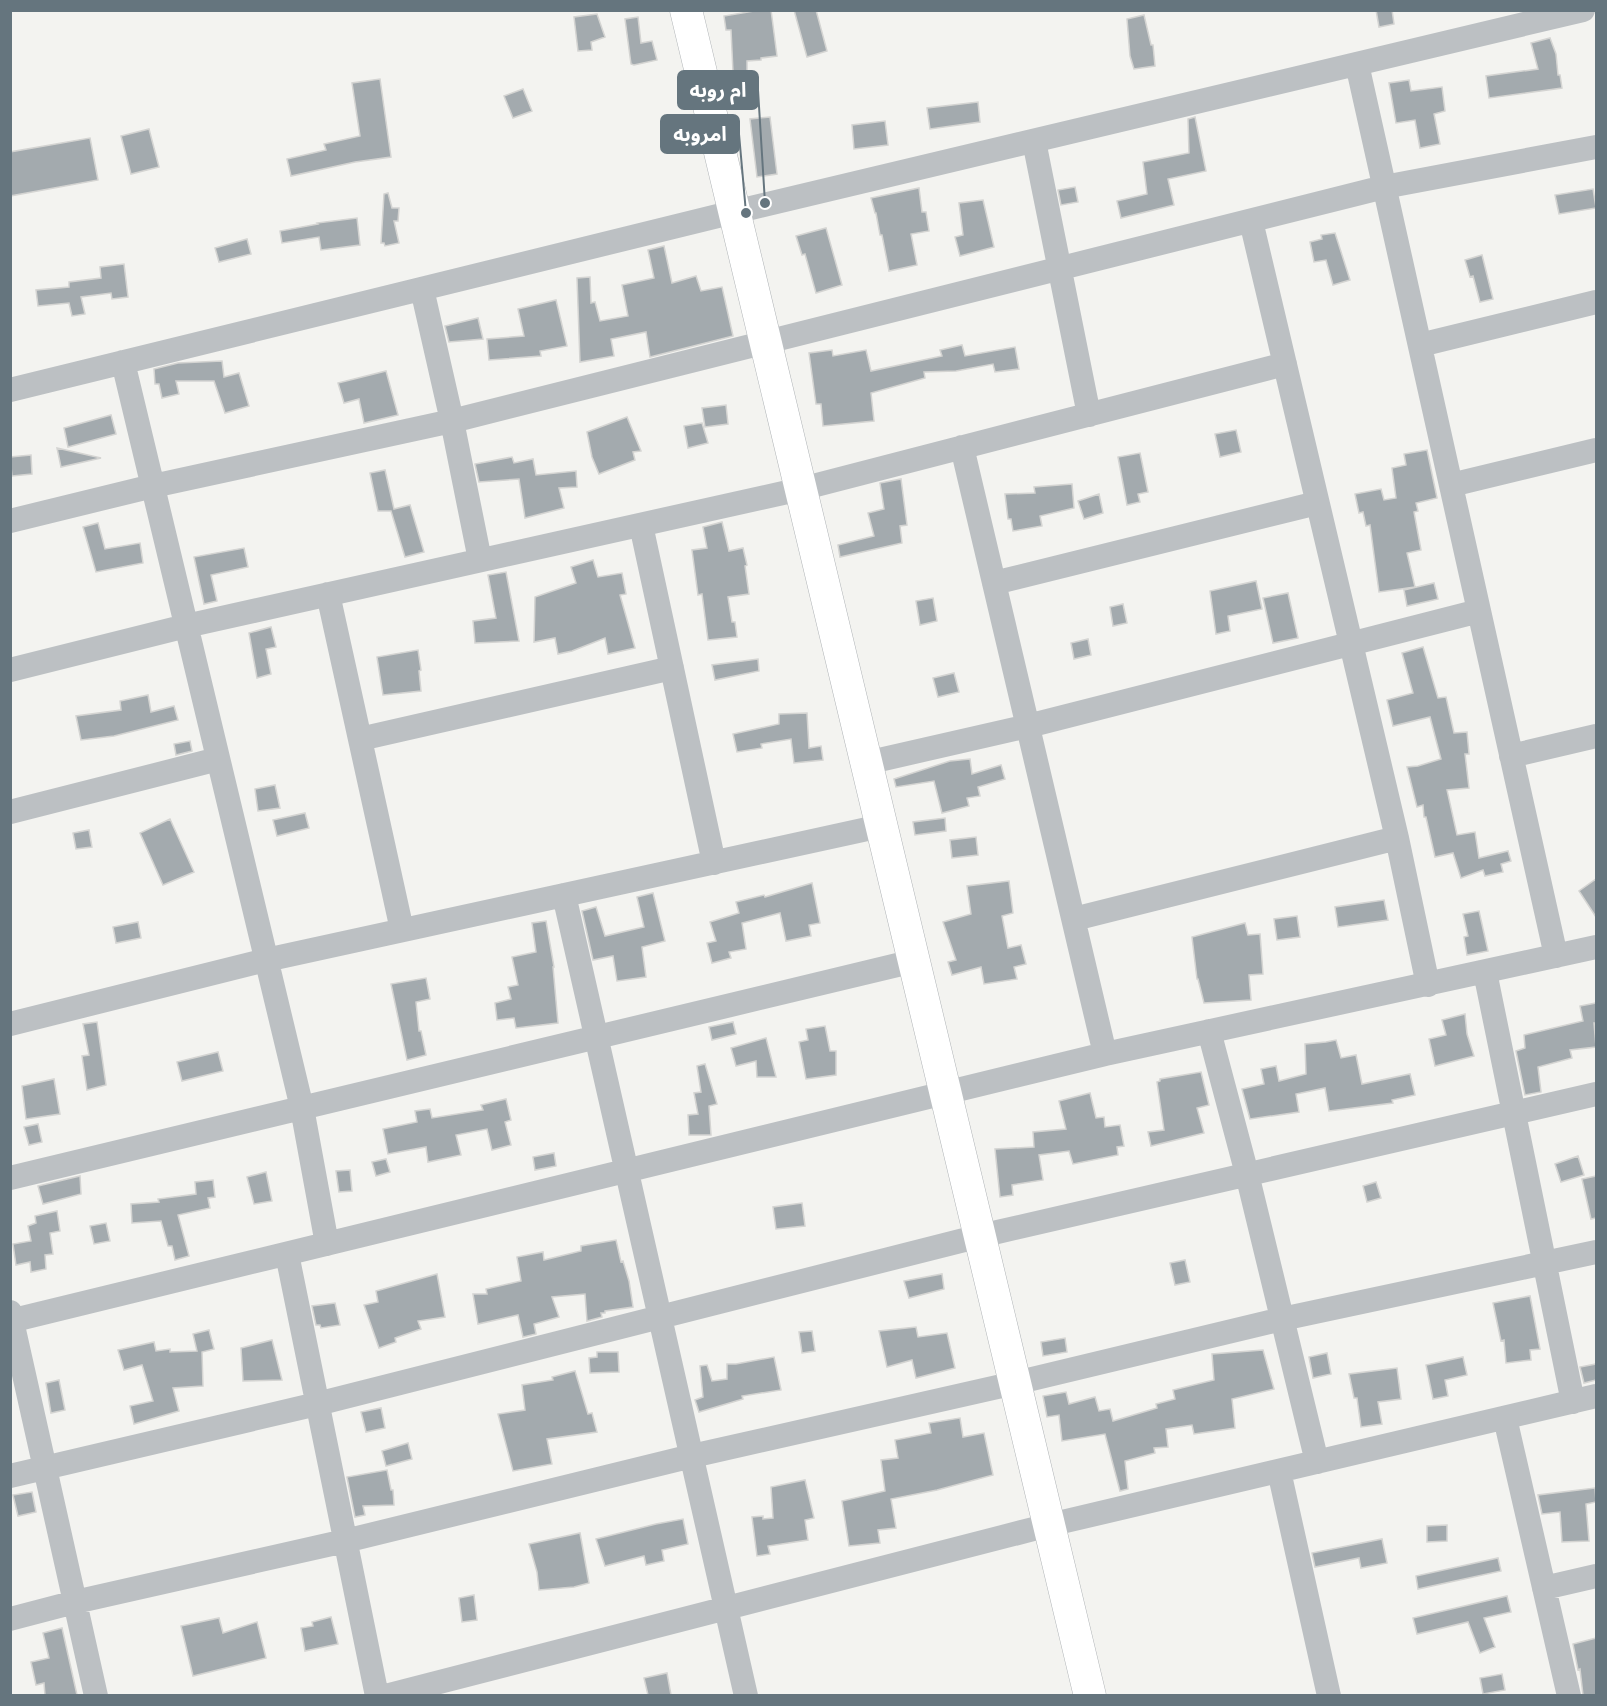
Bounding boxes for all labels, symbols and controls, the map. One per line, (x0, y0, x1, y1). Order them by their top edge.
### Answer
callout: ام روبه (678, 71, 758, 109)
text: ام روبه (690, 78, 746, 105)
callout: امروبه (661, 115, 739, 153)
text: امروبه (673, 122, 727, 146)

